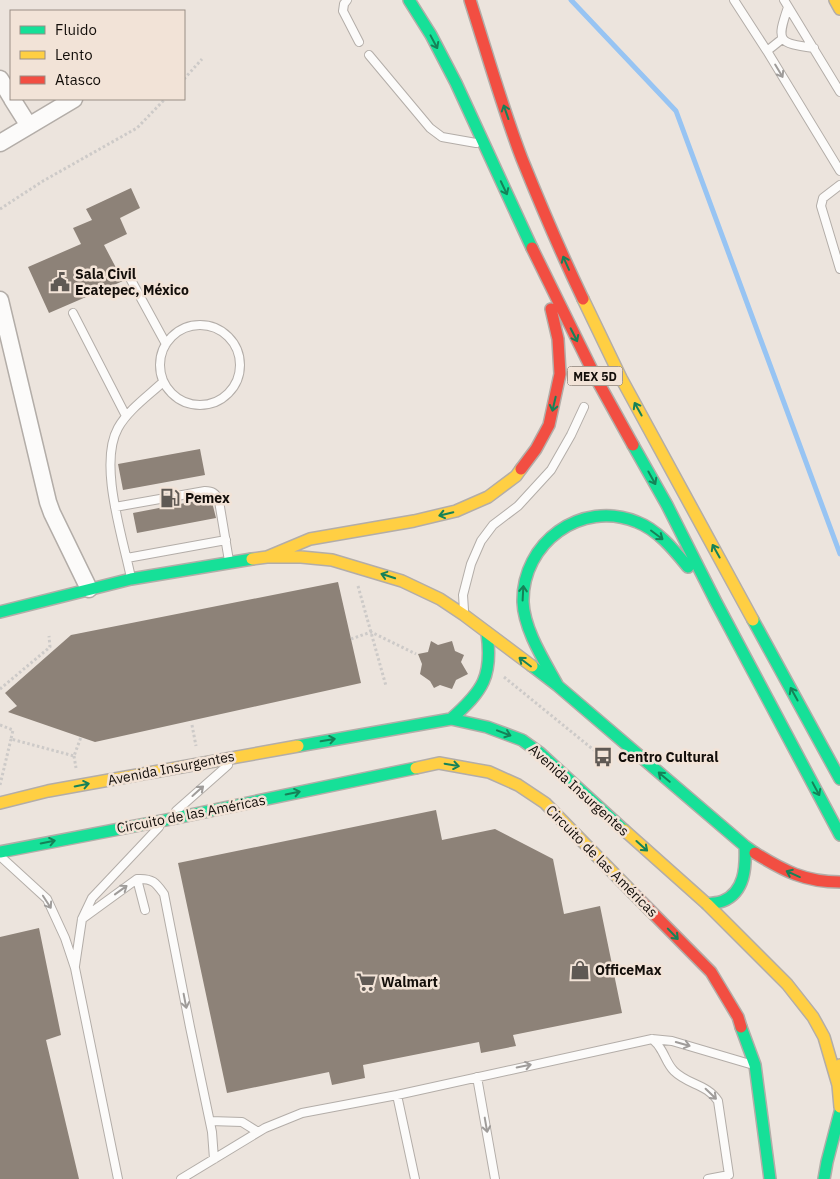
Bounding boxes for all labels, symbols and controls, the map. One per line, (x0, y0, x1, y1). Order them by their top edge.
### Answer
legend (10, 10, 185, 100)
text: Fluido (55, 20, 97, 39)
one-way arrow (429, 34, 439, 49)
text: Lento (55, 45, 93, 64)
one-way arrow (774, 63, 784, 77)
text: Atasco (55, 70, 101, 89)
one-way arrow (501, 105, 510, 120)
one-way arrow (500, 180, 510, 195)
one-way arrow (561, 256, 571, 271)
place label: Sala Civil Ecatepec, México (75, 265, 189, 299)
public building icon: Sala Civil Ecatepec, México (49, 271, 71, 293)
one-way arrow (570, 327, 580, 342)
road number: MEX 5D (568, 366, 622, 386)
one-way arrow (549, 396, 558, 412)
one-way arrow (632, 402, 642, 417)
one-way arrow (647, 470, 657, 484)
fuel station icon: Pemex (159, 487, 181, 509)
place label: Pemex (185, 489, 230, 507)
one-way arrow (438, 510, 454, 519)
one-way arrow (650, 530, 664, 540)
one-way arrow (711, 544, 721, 559)
one-way arrow (380, 571, 396, 581)
one-way arrow (519, 585, 528, 601)
one-way arrow (518, 657, 532, 667)
one-way arrow (789, 687, 798, 702)
one-way arrow (495, 729, 511, 738)
one-way arrow (319, 734, 335, 744)
street label: Avenida Insurgentes (525, 740, 633, 840)
bus stop icon: Centro Cultural (592, 746, 614, 768)
street label: Avenida Insurgentes (106, 747, 236, 789)
place label: Centro Cultural (618, 748, 718, 766)
one-way arrow (444, 761, 460, 770)
one-way arrow (657, 771, 670, 782)
one-way arrow (73, 779, 89, 789)
one-way arrow (812, 781, 821, 796)
one-way arrow (192, 786, 205, 797)
one-way arrow (285, 788, 301, 798)
street label: Circuito de las Américas (115, 791, 267, 837)
street label: Circuito de las Américas (542, 801, 662, 921)
one-way arrow (40, 837, 56, 847)
one-way arrow (636, 840, 649, 852)
one-way arrow (786, 869, 801, 878)
one-way arrow (114, 885, 128, 895)
one-way arrow (42, 895, 52, 909)
one-way arrow (667, 927, 679, 939)
shop icon: OfficeMax (569, 959, 591, 981)
place label: OfficeMax (595, 961, 662, 979)
supermarket icon: Walmart (355, 971, 377, 993)
place label: Walmart (381, 973, 438, 991)
one-way arrow (180, 993, 190, 1009)
one-way arrow (675, 1040, 691, 1049)
one-way arrow (516, 1061, 532, 1071)
one-way arrow (705, 1088, 718, 1100)
one-way arrow (481, 1116, 491, 1132)

